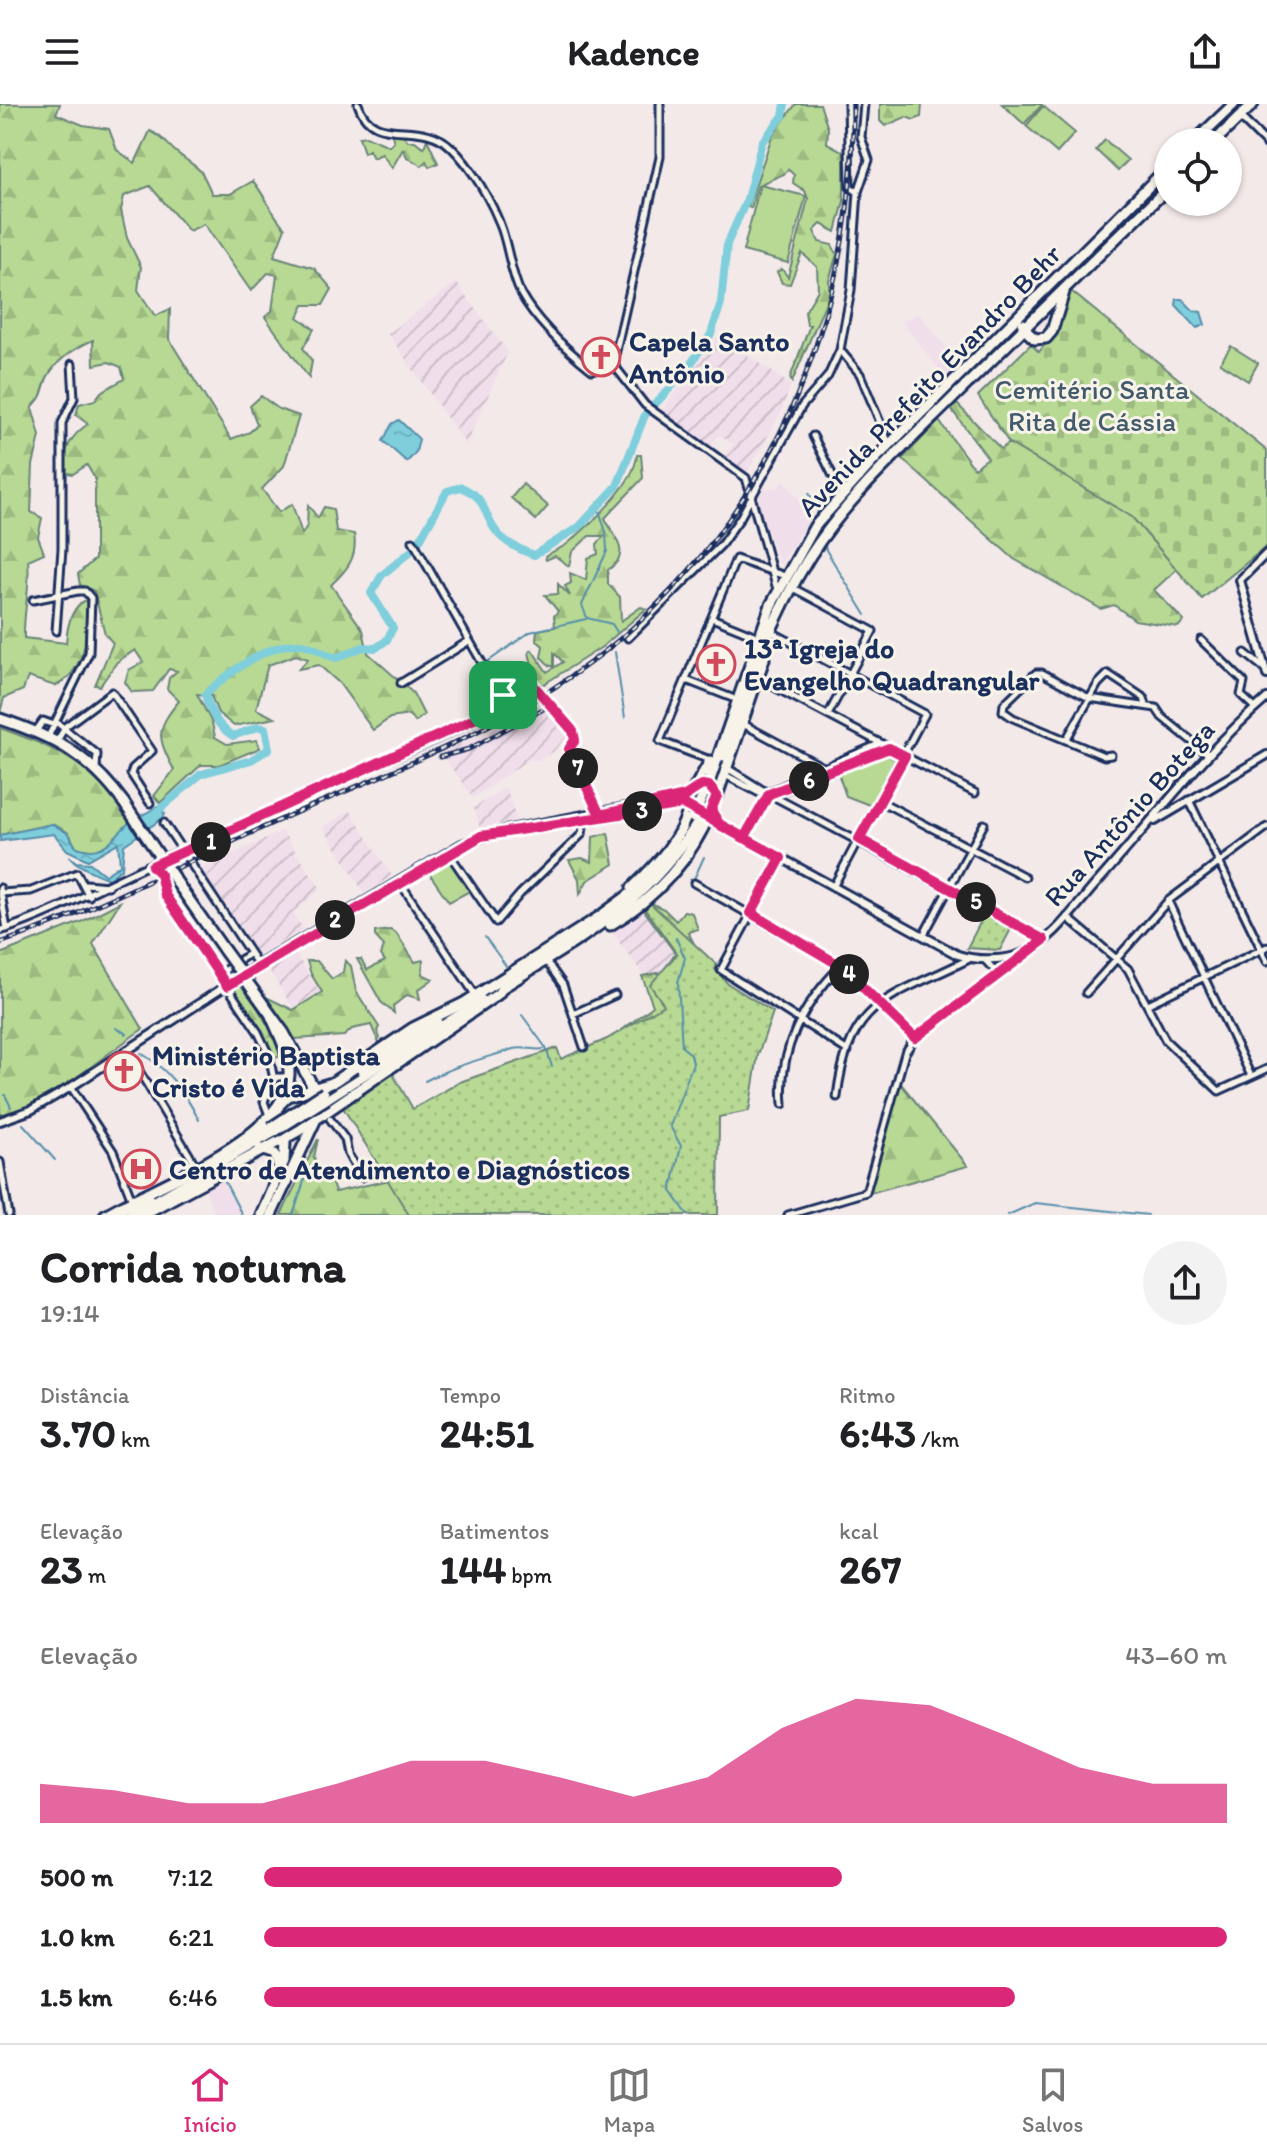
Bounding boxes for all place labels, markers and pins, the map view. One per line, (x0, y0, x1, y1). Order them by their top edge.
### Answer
place label: Capela Santo Antônio (628, 324, 789, 390)
church icon: Capela Santo Antônio (580, 336, 622, 378)
place label: 13ª Igreja do Evangelho Quadrangular (744, 631, 1040, 697)
church icon: 13ª Igreja do Evangelho Quadrangular (695, 643, 737, 685)
pin (469, 661, 537, 729)
pin: 7 (558, 748, 598, 788)
pin: 6 (789, 761, 829, 801)
pin: 3 (622, 791, 662, 831)
pin: 1 (191, 822, 231, 862)
pin: 5 (956, 882, 996, 922)
pin: 2 (315, 900, 355, 940)
pin: 4 (829, 954, 869, 994)
place label: Ministério Baptista Cristo é Vida (152, 1038, 381, 1104)
church icon: Ministério Baptista Cristo é Vida (103, 1050, 145, 1092)
hospital icon: Centro de Atendimento e Diagnósticos (120, 1148, 162, 1190)
place label: Centro de Atendimento e Diagnósticos (169, 1152, 630, 1186)

